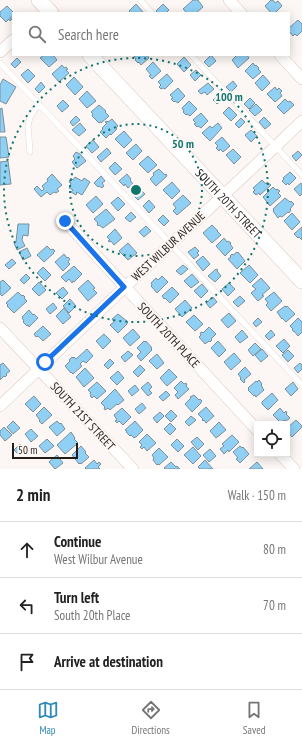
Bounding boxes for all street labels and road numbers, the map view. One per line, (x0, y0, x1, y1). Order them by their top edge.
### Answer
street label: SOUTH 20TH STREET (193, 165, 265, 241)
street label: WEST WILBUR AVENUE (128, 208, 208, 284)
street label: SOUTH 20TH PLACE (135, 299, 203, 371)
street label: SOUTH 21ST STREET (48, 379, 119, 454)

